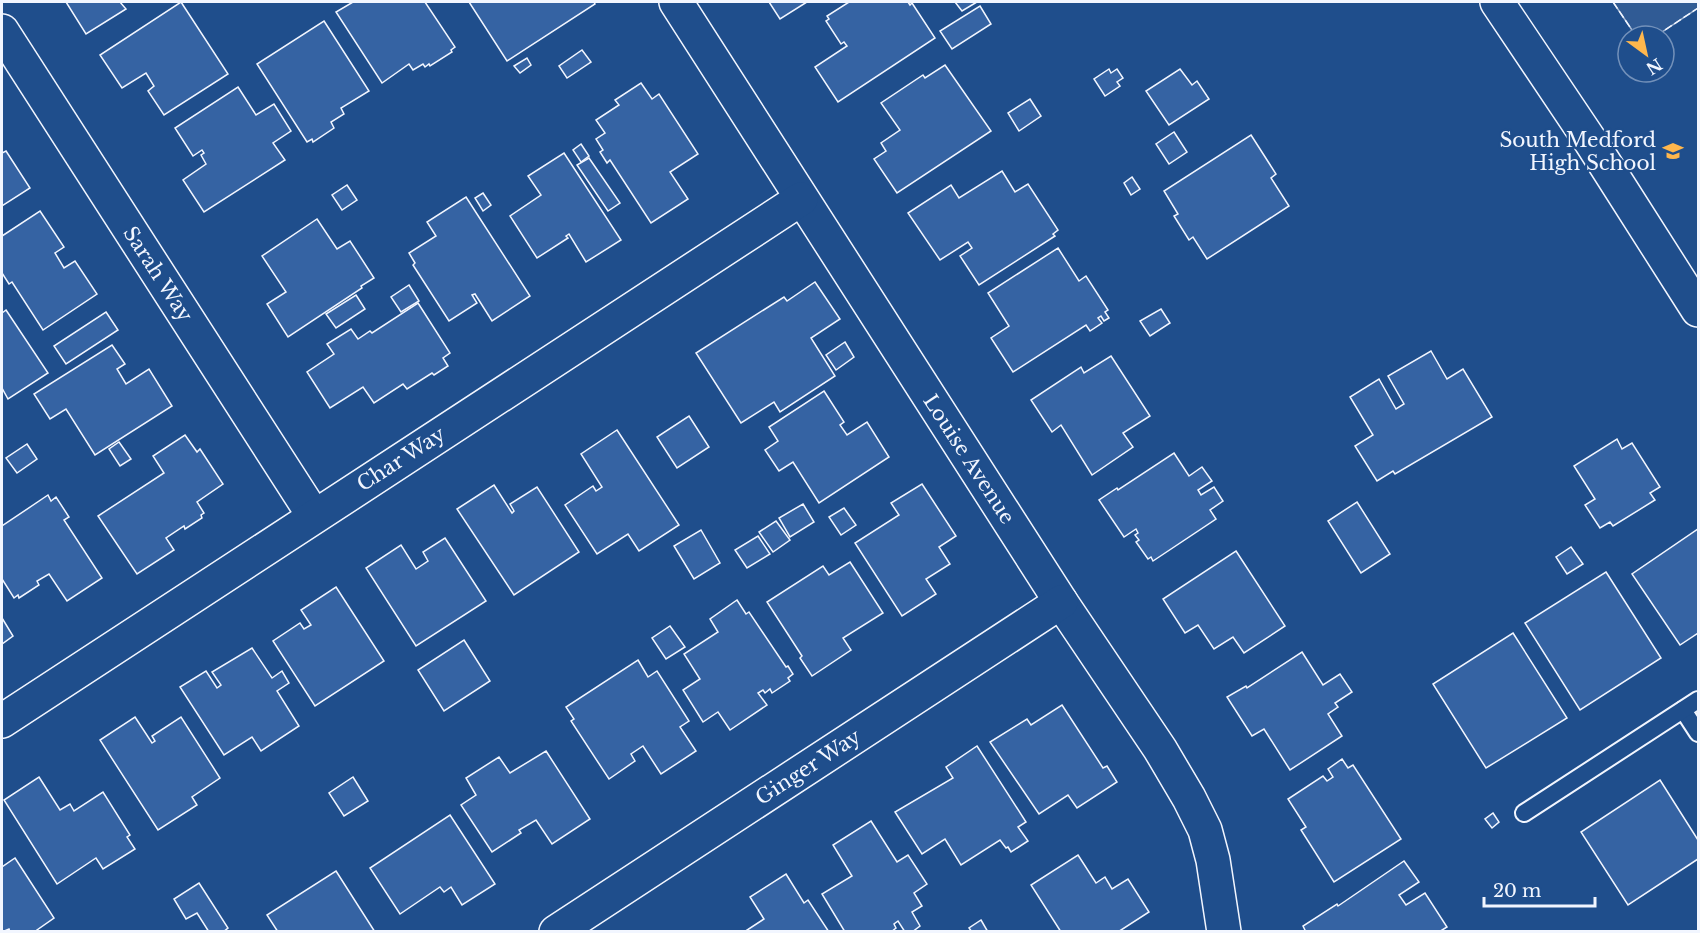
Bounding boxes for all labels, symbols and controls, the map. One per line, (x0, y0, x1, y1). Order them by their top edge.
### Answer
north arrow (1616, 24, 1676, 84)
text: N (1642, 54, 1666, 79)
place label: South Medford High School (1499, 128, 1656, 175)
school or university icon: South Medford High School (1661, 139, 1685, 163)
street label: Sarah Way (118, 222, 198, 326)
street label: Louise Avenue (918, 390, 1020, 528)
street label: Char Way (353, 422, 450, 496)
street label: Ginger Way (751, 724, 865, 810)
scale bar (1484, 870, 1595, 908)
text: 20 m (1493, 880, 1541, 902)

